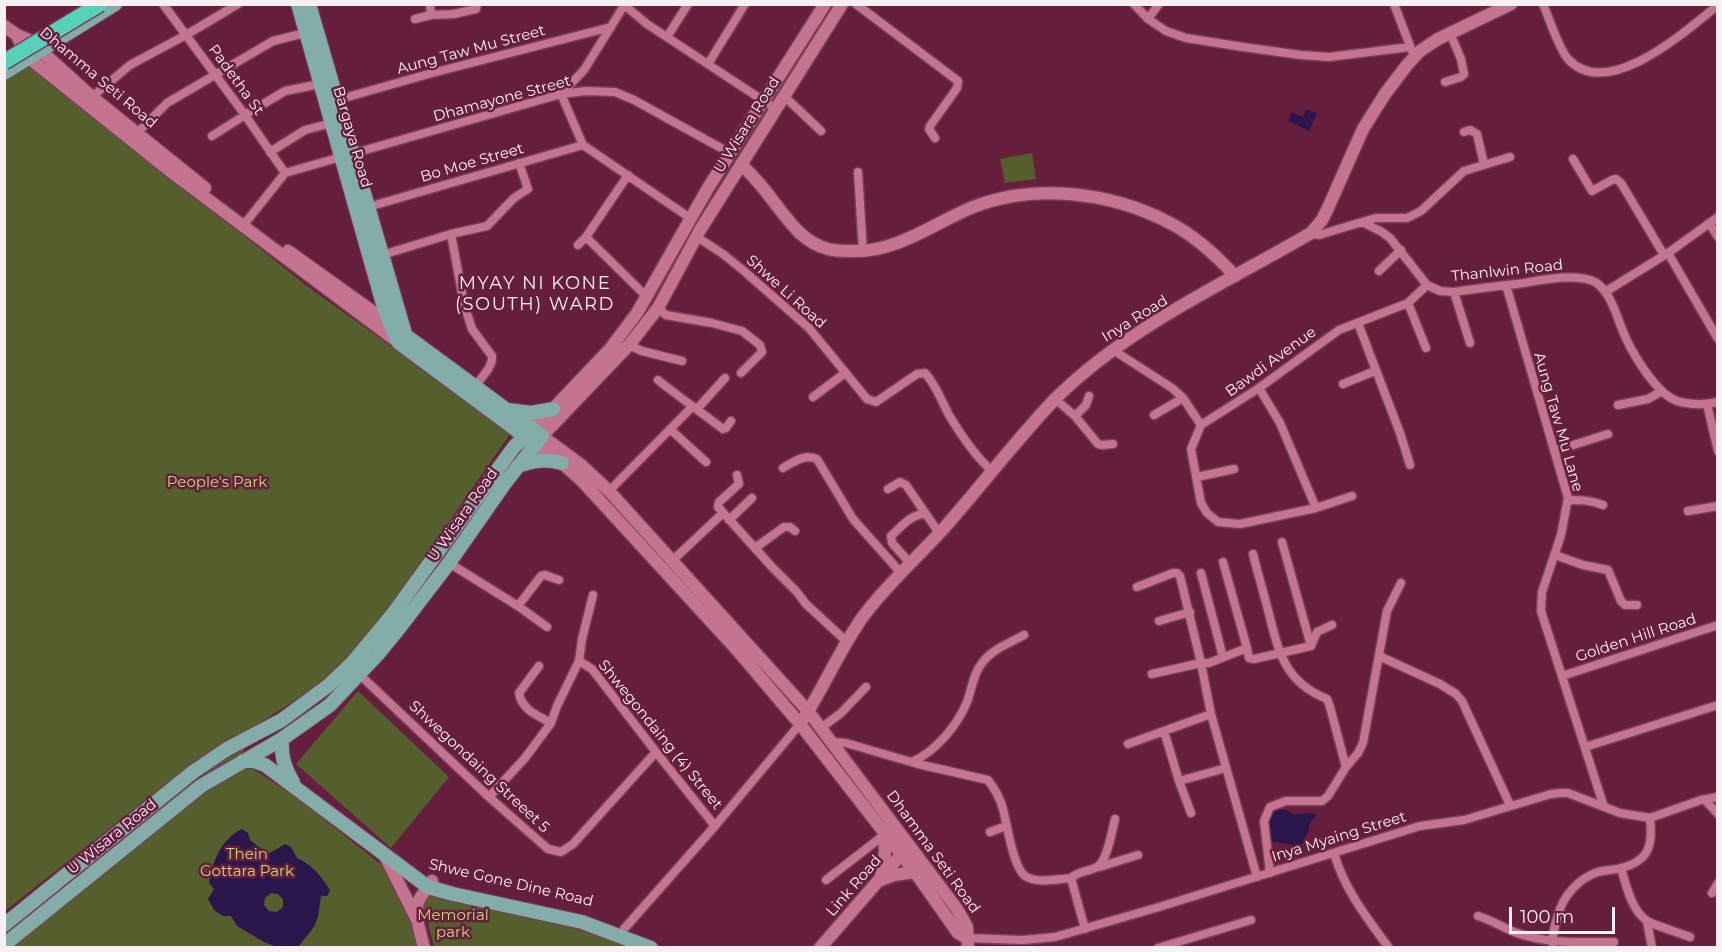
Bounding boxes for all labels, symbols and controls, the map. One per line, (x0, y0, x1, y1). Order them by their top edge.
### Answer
street label: Aung Taw Mu Street (395, 22, 547, 78)
street label: Dhamma Seti Road (36, 24, 160, 132)
street label: Padetha St (204, 41, 268, 119)
street label: Dhamayone Street (431, 72, 573, 126)
street label: U Wisara Road (710, 74, 784, 176)
street label: Bargaya Road (329, 84, 375, 190)
street label: Bo Moe Street (418, 140, 526, 186)
street label: Shwe Li Road (742, 251, 830, 333)
street label: Thanlwin Road (1450, 256, 1564, 286)
district label: MYAY NI KONE (SOUTH) WARD (455, 273, 615, 316)
street label: Inya Road (1099, 292, 1171, 346)
street label: Bawdi Avenue (1222, 323, 1320, 401)
street label: Aung Taw Mu Lane (1529, 350, 1587, 494)
street label: U Wisara Road (424, 465, 502, 565)
park label: People's Park (167, 474, 267, 492)
street label: Golden Hill Road (1573, 610, 1699, 666)
street label: Shwegondaing (4) Street (594, 657, 726, 813)
street label: Shwegondaing Streeet 5 (405, 697, 553, 837)
street label: Dhamma Seti Road (882, 787, 984, 917)
street label: U Wisara Road (64, 795, 160, 879)
street label: Inya Myaing Street (1270, 808, 1408, 866)
park label: Thein Gottara Park (200, 846, 294, 881)
street label: Link Road (823, 852, 885, 920)
street label: Shwe Gone Dine Road (427, 855, 595, 911)
scale bar (1512, 895, 1618, 933)
text: 100 m (1520, 906, 1574, 928)
park label: Memorial park (417, 907, 489, 942)

